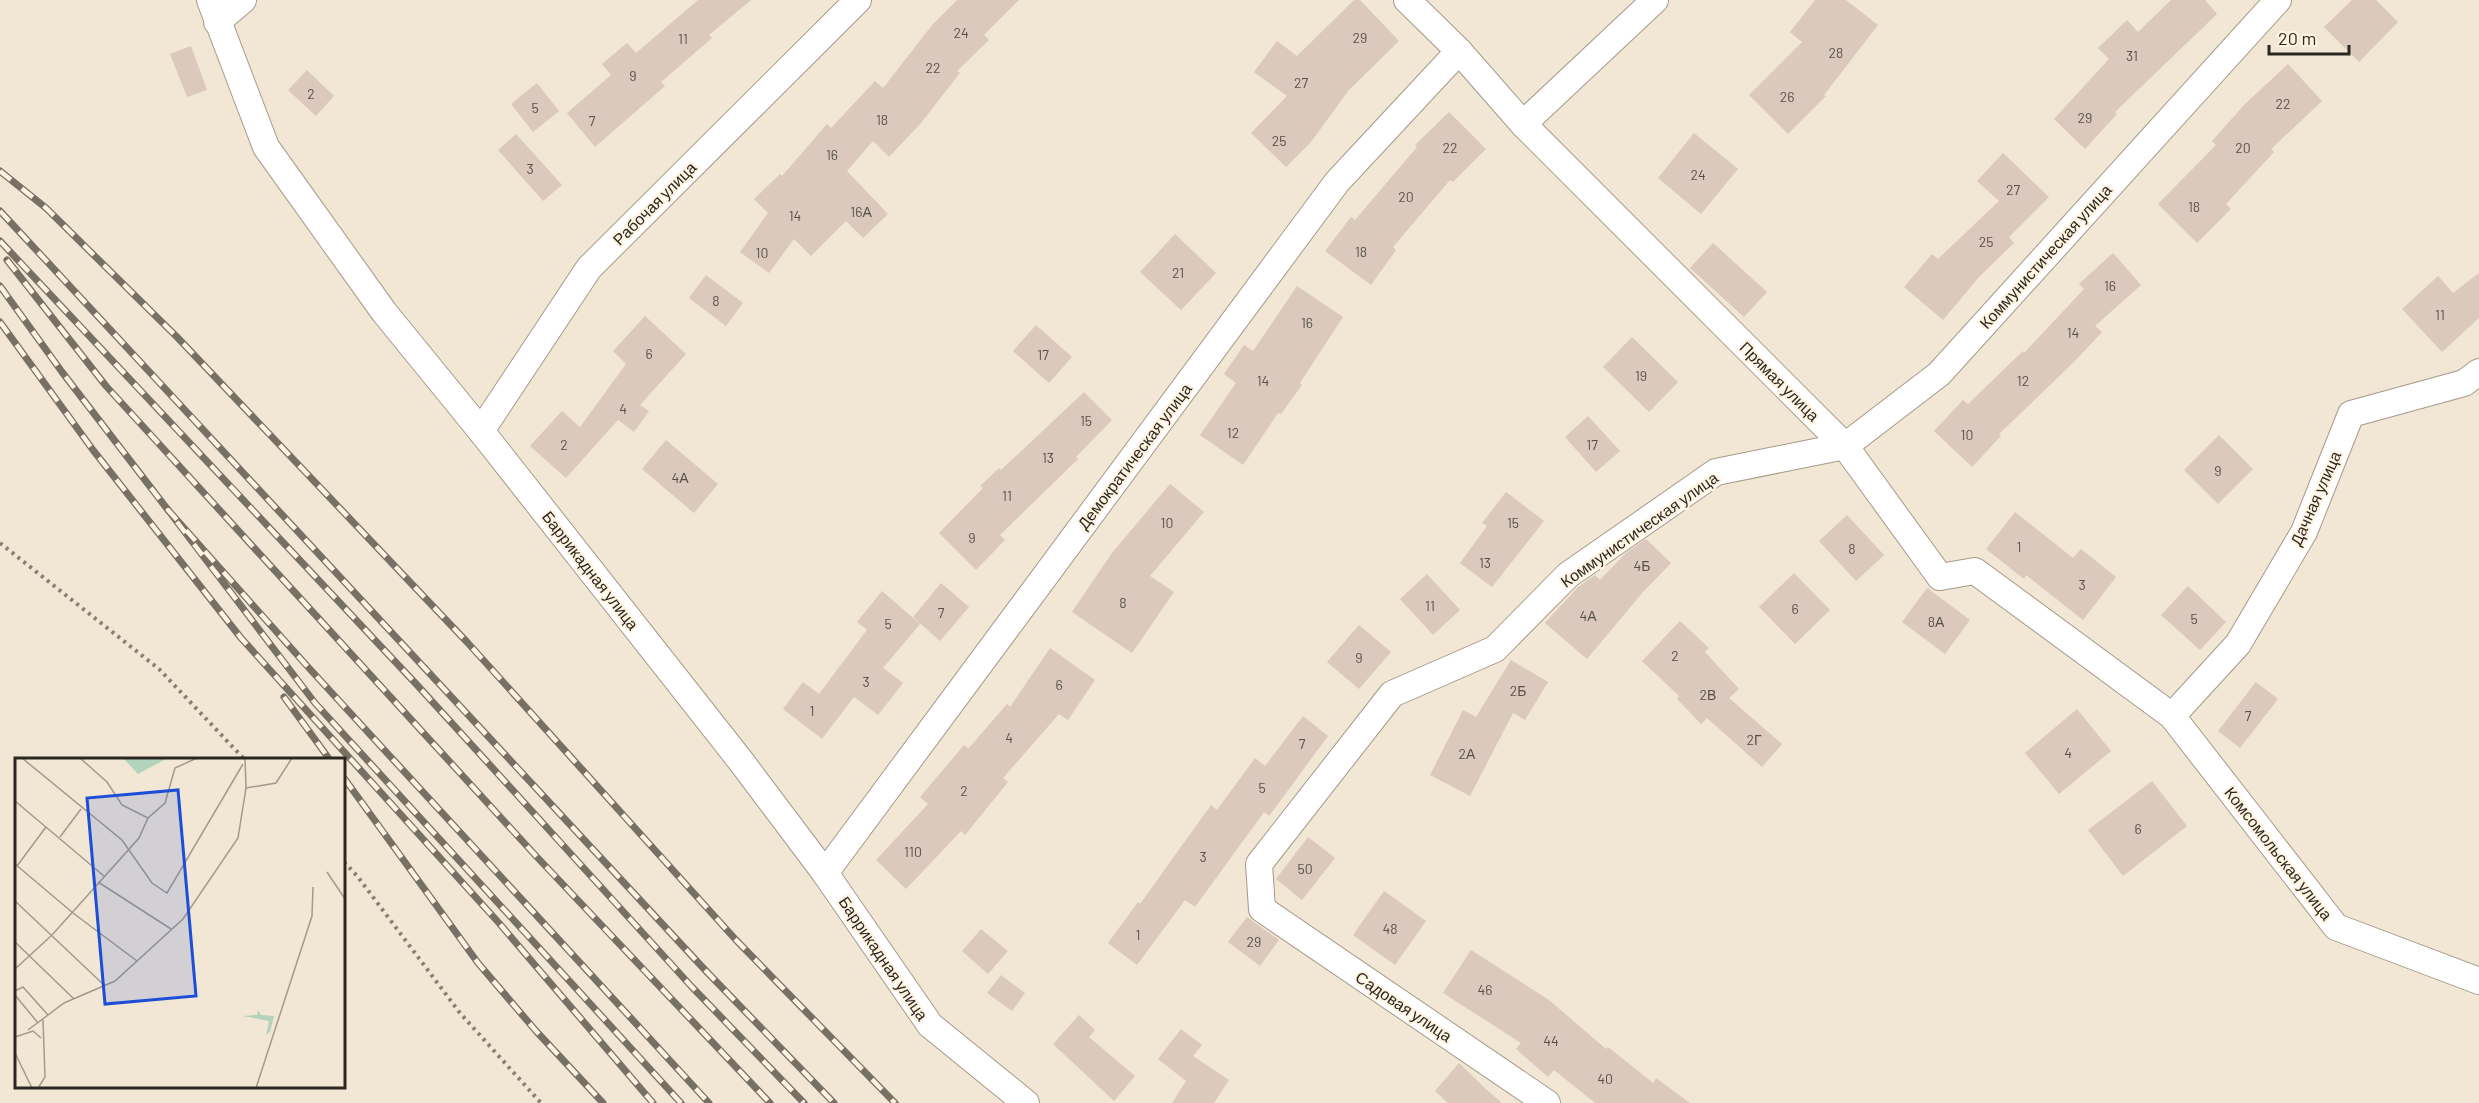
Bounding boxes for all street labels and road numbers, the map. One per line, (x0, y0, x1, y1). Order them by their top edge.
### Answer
street label: Рабочая улица (608, 157, 700, 249)
street label: Коммунистическая улица (1975, 180, 2115, 332)
street label: Прямая улица (1736, 337, 1824, 425)
street label: Демократическая улица (1073, 379, 1195, 533)
street label: Дачная улица (2286, 448, 2344, 548)
street label: Коммунистическая улица (1557, 467, 1721, 591)
street label: Баррикадная улица (539, 507, 643, 633)
street label: Комсомольская улица (2221, 783, 2337, 923)
street label: Баррикадная улица (835, 892, 933, 1024)
street label: Садовая улица (1352, 967, 1456, 1045)

